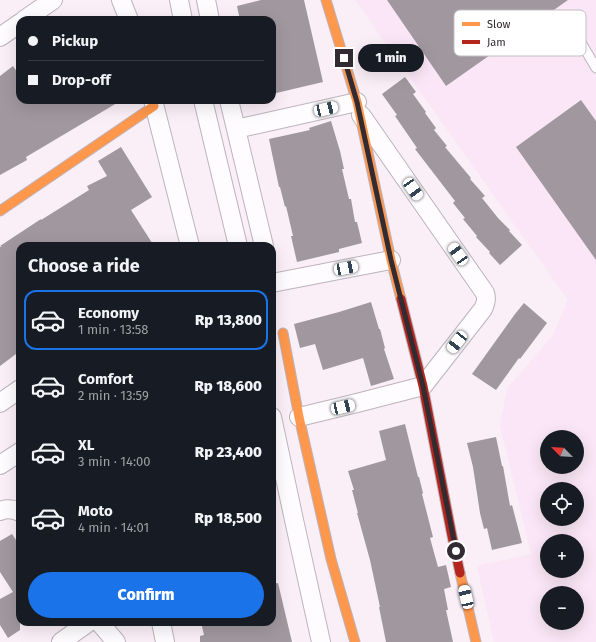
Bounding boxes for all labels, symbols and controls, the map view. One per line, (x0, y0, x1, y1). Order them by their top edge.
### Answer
legend (454, 10, 586, 56)
text: Slow (487, 18, 511, 31)
text: Pickup (52, 32, 98, 50)
text: Jam (487, 36, 506, 49)
callout: 1 min (358, 44, 424, 72)
route end (335, 49, 353, 67)
text: 1 min (375, 50, 407, 65)
text: Drop-off (52, 71, 111, 89)
car (313, 100, 339, 118)
car (401, 176, 425, 202)
car (446, 241, 470, 267)
text: Choose a ride (28, 255, 140, 277)
car (333, 260, 359, 276)
icon: car (30, 302, 66, 338)
text: Economy (78, 304, 139, 322)
text: Rp 13,800 (195, 311, 262, 329)
text: 1 min · 13:58 (78, 322, 148, 337)
car (445, 329, 469, 355)
icon: car (30, 368, 66, 404)
text: Comfort (78, 370, 134, 388)
text: Rp 18,600 (194, 377, 262, 395)
text: 2 min · 13:59 (78, 388, 149, 403)
car (330, 398, 356, 416)
north arrow (540, 430, 584, 474)
map controls (540, 430, 584, 630)
icon: car (30, 434, 66, 470)
text: XL (78, 436, 94, 454)
text: Rp 23,400 (195, 443, 262, 461)
text: 3 min · 14:00 (78, 454, 151, 469)
button: locate (540, 482, 584, 526)
icon: car (30, 500, 66, 536)
text: Moto (78, 502, 113, 520)
text: Rp 18,500 (195, 509, 262, 527)
text: 4 min · 14:01 (78, 520, 149, 535)
button: + (540, 534, 584, 578)
route start (447, 542, 465, 560)
button: Confirm (28, 572, 264, 618)
car (457, 584, 475, 610)
button: − (540, 586, 584, 630)

